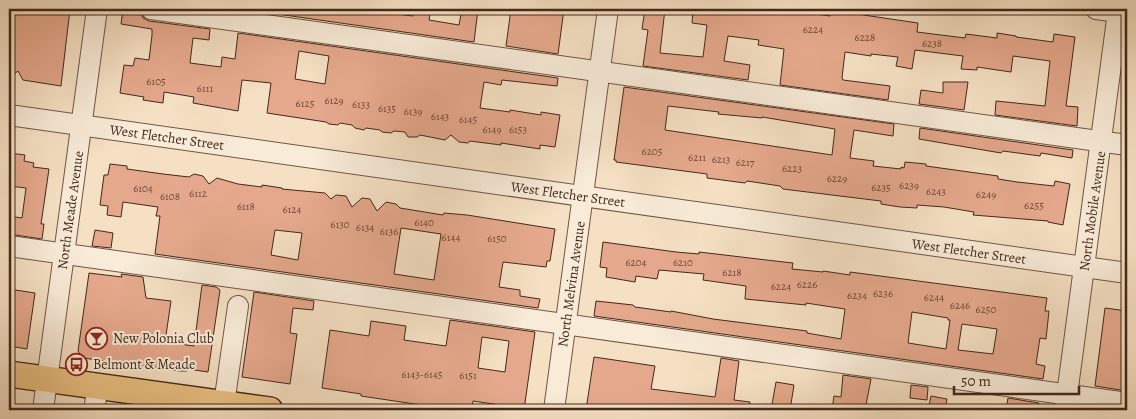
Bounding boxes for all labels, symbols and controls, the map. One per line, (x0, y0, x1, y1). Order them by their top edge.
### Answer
house number: 6224 (803, 22, 823, 37)
house number: 6228 (855, 30, 875, 45)
house number: 6238 (922, 36, 942, 51)
house number: 6105 (146, 74, 166, 89)
house number: 6111 (197, 81, 213, 96)
house number: 6129 (324, 93, 344, 108)
house number: 6125 (296, 96, 315, 111)
house number: 6133 (352, 97, 370, 112)
house number: 6135 (378, 101, 396, 116)
house number: 6139 (404, 104, 422, 119)
house number: 6143 (431, 109, 449, 124)
house number: 6145 (459, 112, 478, 127)
street label: West Fletcher Street (108, 120, 226, 155)
house number: 6149 (483, 122, 501, 137)
house number: 6153 (509, 122, 527, 137)
house number: 6205 (642, 144, 663, 159)
street label: North Meade Avenue (53, 150, 88, 271)
house number: 6211 (688, 150, 706, 165)
street label: North Mobile Avenue (1075, 150, 1110, 272)
house number: 6213 (712, 152, 730, 167)
house number: 6217 (736, 155, 755, 170)
house number: 6223 (782, 161, 802, 176)
house number: 6229 (827, 171, 847, 186)
street label: West Fletcher Street (509, 177, 627, 212)
house number: 6239 (899, 178, 919, 193)
house number: 6235 (871, 180, 891, 195)
house number: 6104 (133, 181, 153, 196)
house number: 6243 (926, 184, 946, 199)
house number: 6112 (189, 186, 207, 201)
house number: 6249 (976, 187, 996, 202)
house number: 6108 (160, 189, 180, 204)
house number: 6255 (1024, 198, 1044, 213)
house number: 6118 (237, 199, 255, 214)
house number: 6124 (282, 202, 302, 217)
house number: 6140 (414, 215, 434, 230)
house number: 6130 (330, 217, 350, 232)
house number: 6134 (356, 220, 374, 235)
street label: North Melvina Avenue (553, 220, 590, 348)
house number: 6136 (380, 224, 398, 239)
house number: 6144 (442, 230, 460, 245)
house number: 6150 (487, 231, 507, 246)
street label: West Fletcher Street (910, 234, 1028, 269)
house number: 6204 (625, 255, 647, 270)
house number: 6210 (673, 255, 693, 270)
house number: 6218 (722, 265, 742, 280)
house number: 6226 (797, 277, 817, 292)
house number: 6224 (771, 279, 791, 294)
house number: 6236 (873, 286, 893, 301)
house number: 6234 (847, 288, 867, 303)
house number: 6244 (924, 290, 944, 305)
house number: 6246 (950, 298, 970, 313)
house number: 6250 (976, 302, 997, 317)
bar icon: New Polonia Club (85, 326, 109, 350)
place label: New Polonia Club (113, 329, 214, 348)
bus stop icon: Belmont & Meade (65, 352, 89, 376)
place label: Belmont & Meade (93, 355, 195, 374)
scale bar (954, 364, 1078, 396)
house number: 6143-6145 (401, 367, 443, 382)
house number: 6151 (459, 368, 477, 383)
text: 50 m (961, 371, 991, 391)

